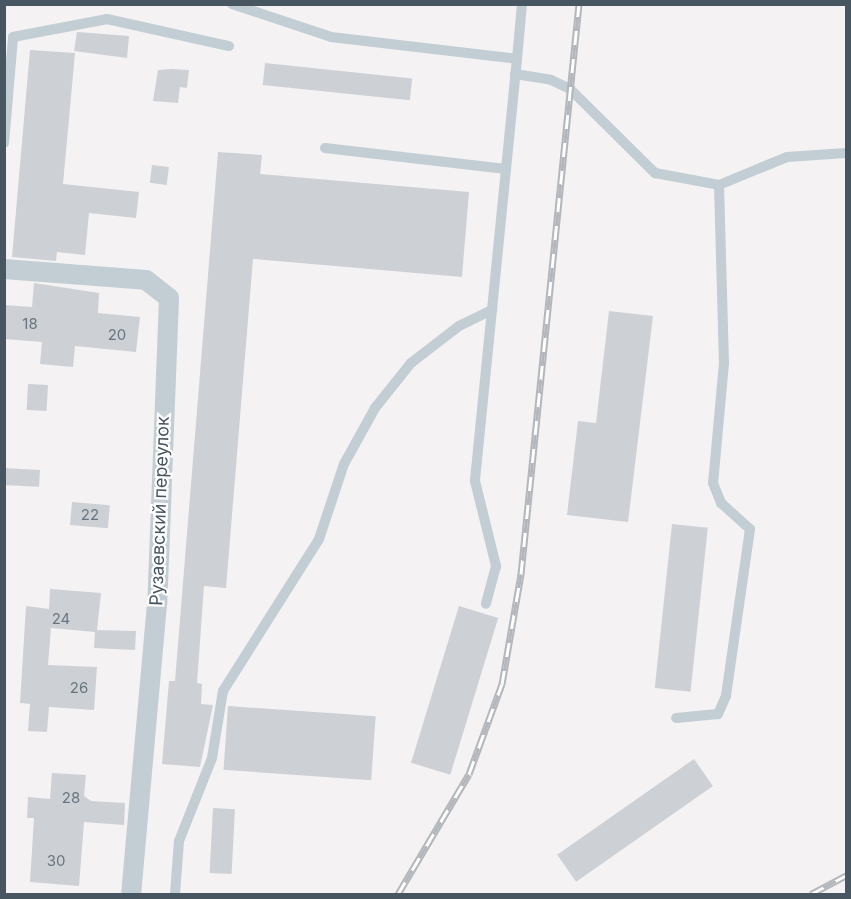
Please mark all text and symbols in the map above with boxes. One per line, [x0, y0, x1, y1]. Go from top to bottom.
house number: 18 [22, 315, 38, 333]
house number: 20 [108, 326, 126, 344]
street label: Рузаевский переулок [146, 416, 174, 606]
house number: 22 [81, 506, 99, 524]
house number: 24 [52, 610, 70, 628]
house number: 26 [70, 679, 88, 697]
house number: 28 [62, 789, 80, 807]
house number: 30 [47, 852, 65, 870]

